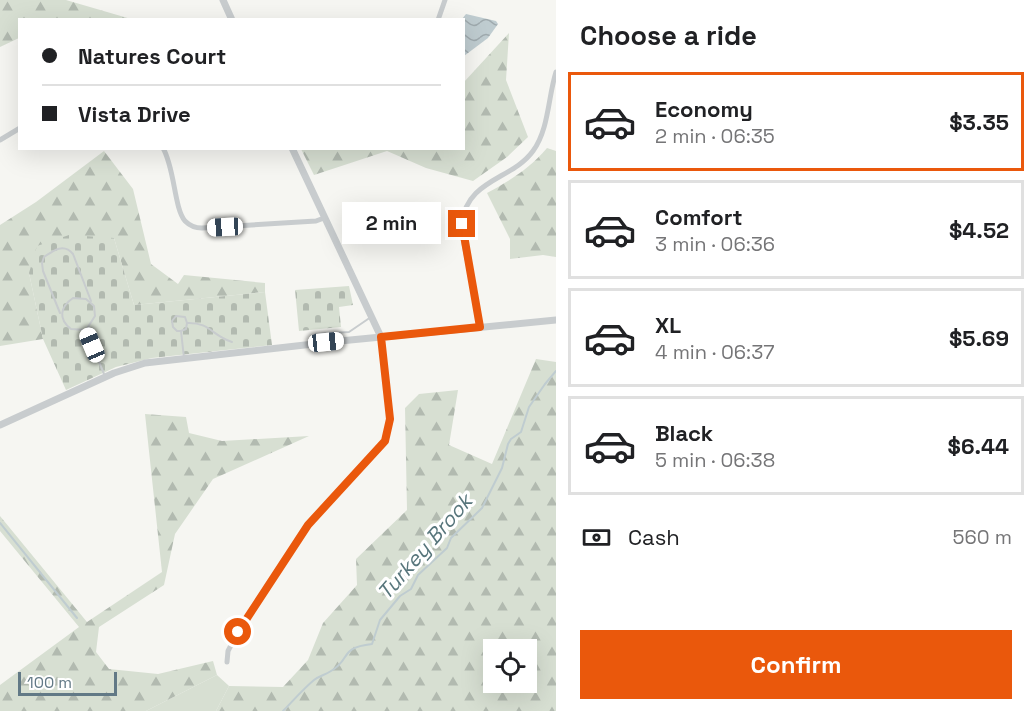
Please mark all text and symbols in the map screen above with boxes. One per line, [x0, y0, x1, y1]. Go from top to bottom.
text: Choose a ride [580, 18, 757, 53]
text: Natures Court [78, 42, 226, 70]
icon: car [583, 95, 637, 149]
text: Economy [655, 95, 753, 123]
text: Vista Drive [78, 100, 191, 128]
text: $3.35 [949, 108, 1009, 136]
text: 2 min · 06:35 [655, 123, 775, 149]
callout: 2 min [342, 203, 441, 245]
icon: car [583, 203, 637, 257]
text: Comfort [655, 203, 743, 231]
text: 2 min [366, 210, 417, 236]
route end [448, 210, 475, 237]
text: $4.52 [949, 216, 1009, 244]
car [207, 217, 243, 237]
text: 3 min · 06:36 [655, 231, 775, 257]
icon: car [583, 311, 637, 365]
text: XL [655, 311, 681, 339]
text: $5.69 [949, 324, 1009, 352]
car [77, 325, 107, 365]
car [307, 331, 345, 353]
text: 4 min · 06:37 [655, 339, 775, 365]
icon: car [583, 419, 637, 473]
text: Black [655, 419, 713, 447]
text: $6.44 [948, 432, 1009, 460]
text: 5 min · 06:38 [655, 447, 775, 473]
water label: Turkey Brook [371, 486, 480, 605]
icon: cash [580, 521, 613, 554]
text: Cash [628, 523, 680, 551]
text: 560 m [953, 524, 1012, 550]
route start [224, 618, 251, 645]
button: Confirm [580, 630, 1012, 699]
map controls [483, 639, 537, 693]
button: locate [483, 639, 537, 693]
scale bar [18, 669, 117, 696]
text: 100 m [27, 672, 72, 693]

